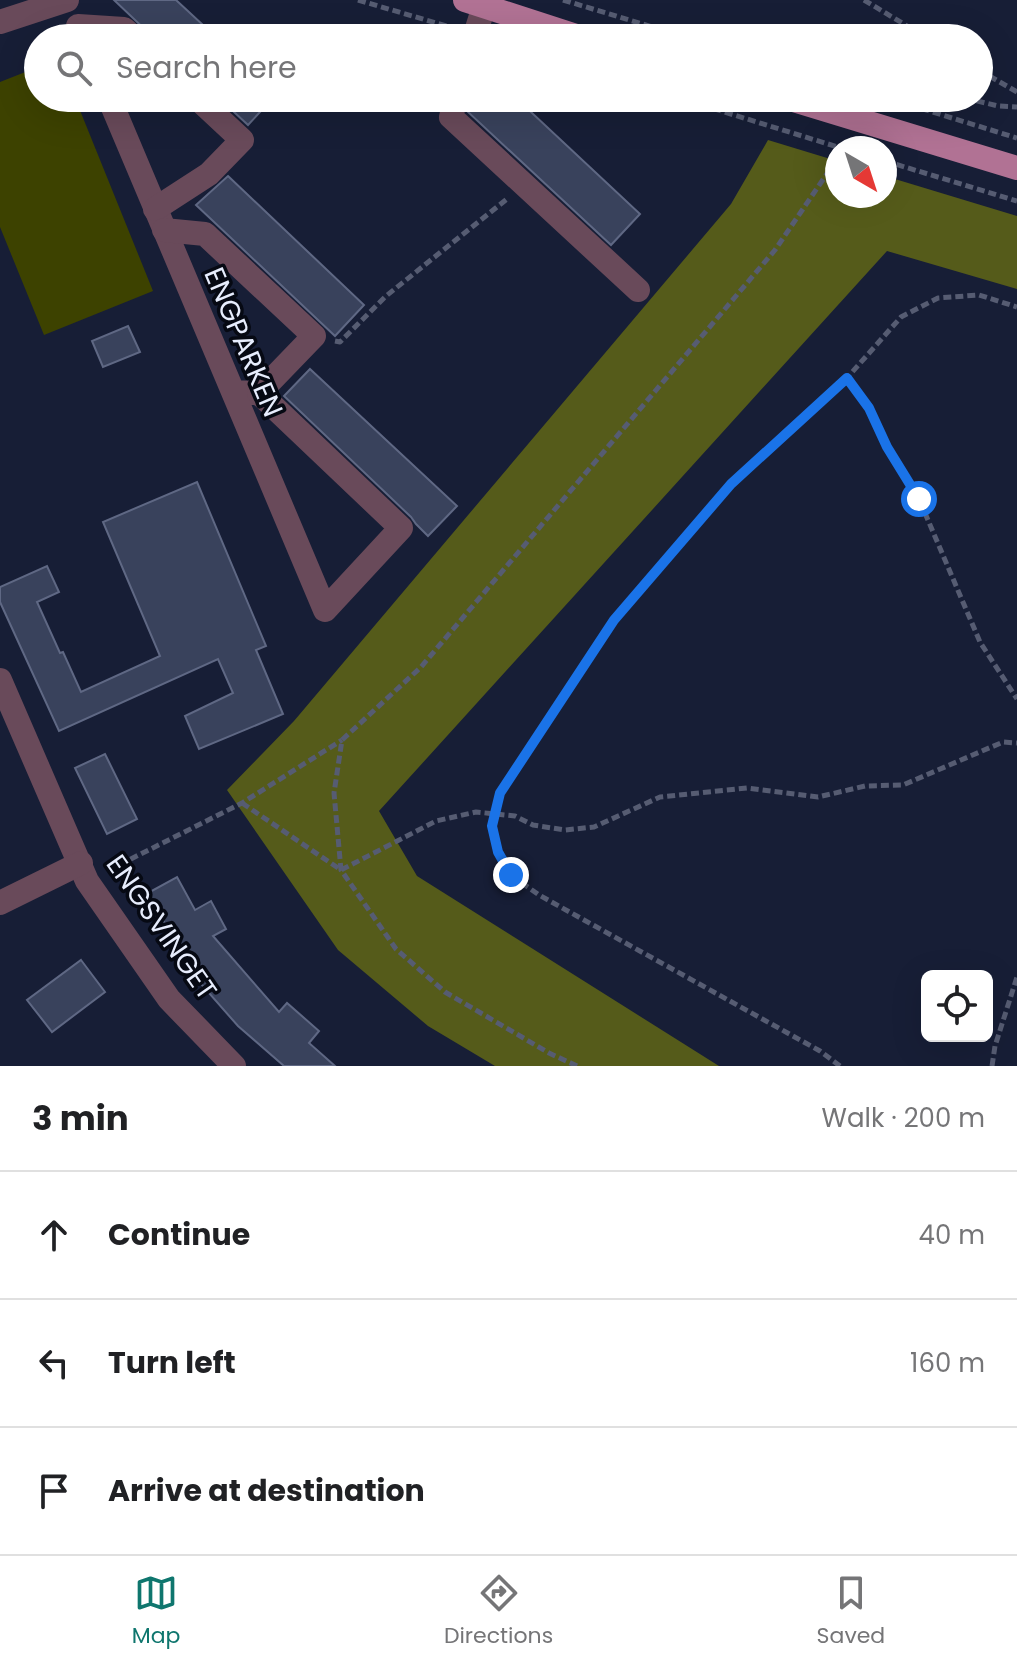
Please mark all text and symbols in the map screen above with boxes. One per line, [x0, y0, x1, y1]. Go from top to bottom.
search box [24, 24, 993, 112]
icon: search [52, 46, 96, 90]
text: Search here [116, 46, 297, 89]
north arrow [825, 136, 897, 208]
street label: ENGPARKEN [195, 262, 293, 423]
route start [901, 481, 937, 517]
street label: ENGSVINGET [97, 847, 226, 1008]
route end [493, 857, 529, 893]
map controls [921, 970, 993, 1042]
button: locate [921, 970, 993, 1042]
text: 3 min [32, 1094, 129, 1142]
text: Walk · 200 m [822, 1100, 985, 1136]
icon: ahead [32, 1213, 76, 1257]
text: Continue [108, 1213, 250, 1256]
text: 40 m [919, 1217, 985, 1253]
icon: left [32, 1341, 76, 1385]
text: Turn left [108, 1341, 236, 1384]
text: 160 m [910, 1345, 985, 1381]
icon: arrive [32, 1469, 76, 1513]
text: Arrive at destination [108, 1469, 425, 1512]
tab: Map [132, 1571, 180, 1652]
tab: Directions [444, 1571, 553, 1652]
tab: Saved [817, 1571, 885, 1652]

